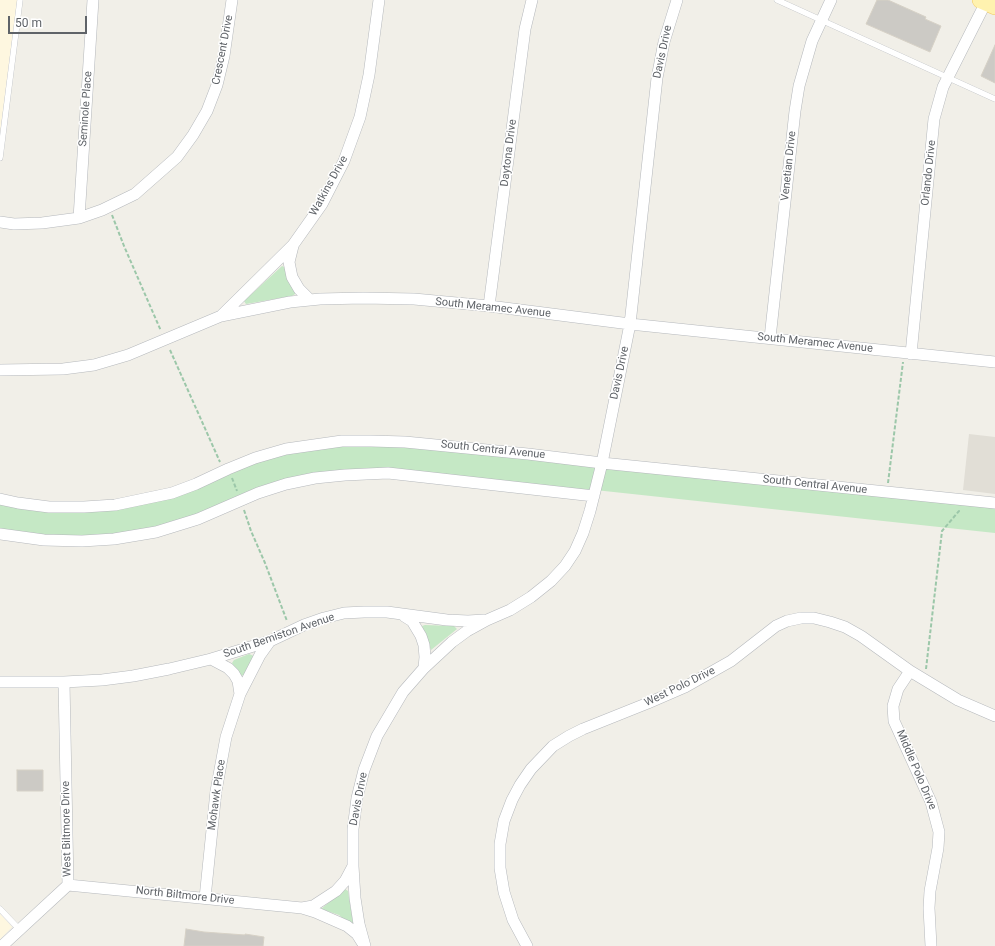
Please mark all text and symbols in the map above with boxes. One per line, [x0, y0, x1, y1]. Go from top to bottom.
scale bar [10, 8, 89, 34]
street label: Crescent Drive [210, 14, 236, 86]
text: 50 m [15, 16, 42, 30]
street label: Davis Drive [651, 24, 675, 80]
street label: Seminole Place [77, 71, 95, 147]
street label: Daytona Drive [498, 119, 520, 187]
street label: Venetian Drive [779, 130, 799, 202]
street label: Orlando Drive [919, 140, 939, 206]
street label: Watkins Drive [307, 154, 351, 218]
street label: South Meramec Avenue [435, 295, 551, 321]
street label: South Meramec Avenue [757, 330, 873, 356]
street label: Davis Drive [608, 345, 632, 401]
street label: South Central Avenue [440, 438, 546, 462]
street label: South Central Avenue [762, 473, 868, 497]
street label: South Bemiston Avenue [222, 611, 336, 661]
street label: West Polo Drive [643, 664, 717, 710]
street label: Middle Polo Drive [893, 728, 939, 812]
street label: Mohawk Place [205, 759, 229, 831]
street label: Davis Drive [347, 771, 371, 827]
street label: West Biltmore Drive [60, 781, 74, 877]
street label: North Biltmore Drive [135, 884, 235, 908]

